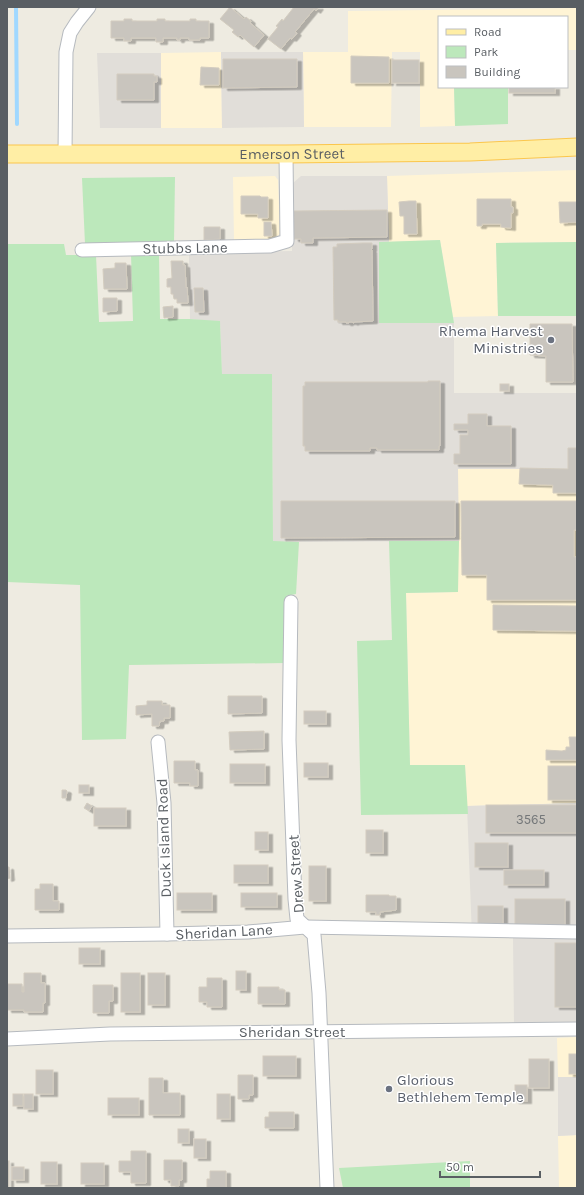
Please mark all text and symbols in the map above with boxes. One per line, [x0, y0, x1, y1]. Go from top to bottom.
legend [438, 16, 568, 88]
text: Road [474, 25, 502, 39]
text: Park [474, 45, 499, 59]
text: Building [474, 65, 521, 79]
street label: Emerson Street [239, 144, 345, 163]
street label: Stubbs Lane [142, 238, 228, 258]
place label: Rhema Harvest Ministries [439, 322, 543, 357]
marker: Rhema Harvest Ministries [546, 335, 556, 345]
street label: Duck Island Road [153, 778, 175, 898]
house number: 3565 [516, 812, 546, 827]
street label: Drew Street [284, 834, 308, 914]
street label: Sheridan Lane [175, 920, 273, 944]
street label: Sheridan Street [239, 1023, 346, 1041]
place label: Glorious Bethlehem Temple [397, 1071, 524, 1106]
marker: Glorious Bethlehem Temple [384, 1084, 394, 1094]
scale bar [440, 1153, 540, 1179]
text: 50 m [446, 1160, 474, 1174]

